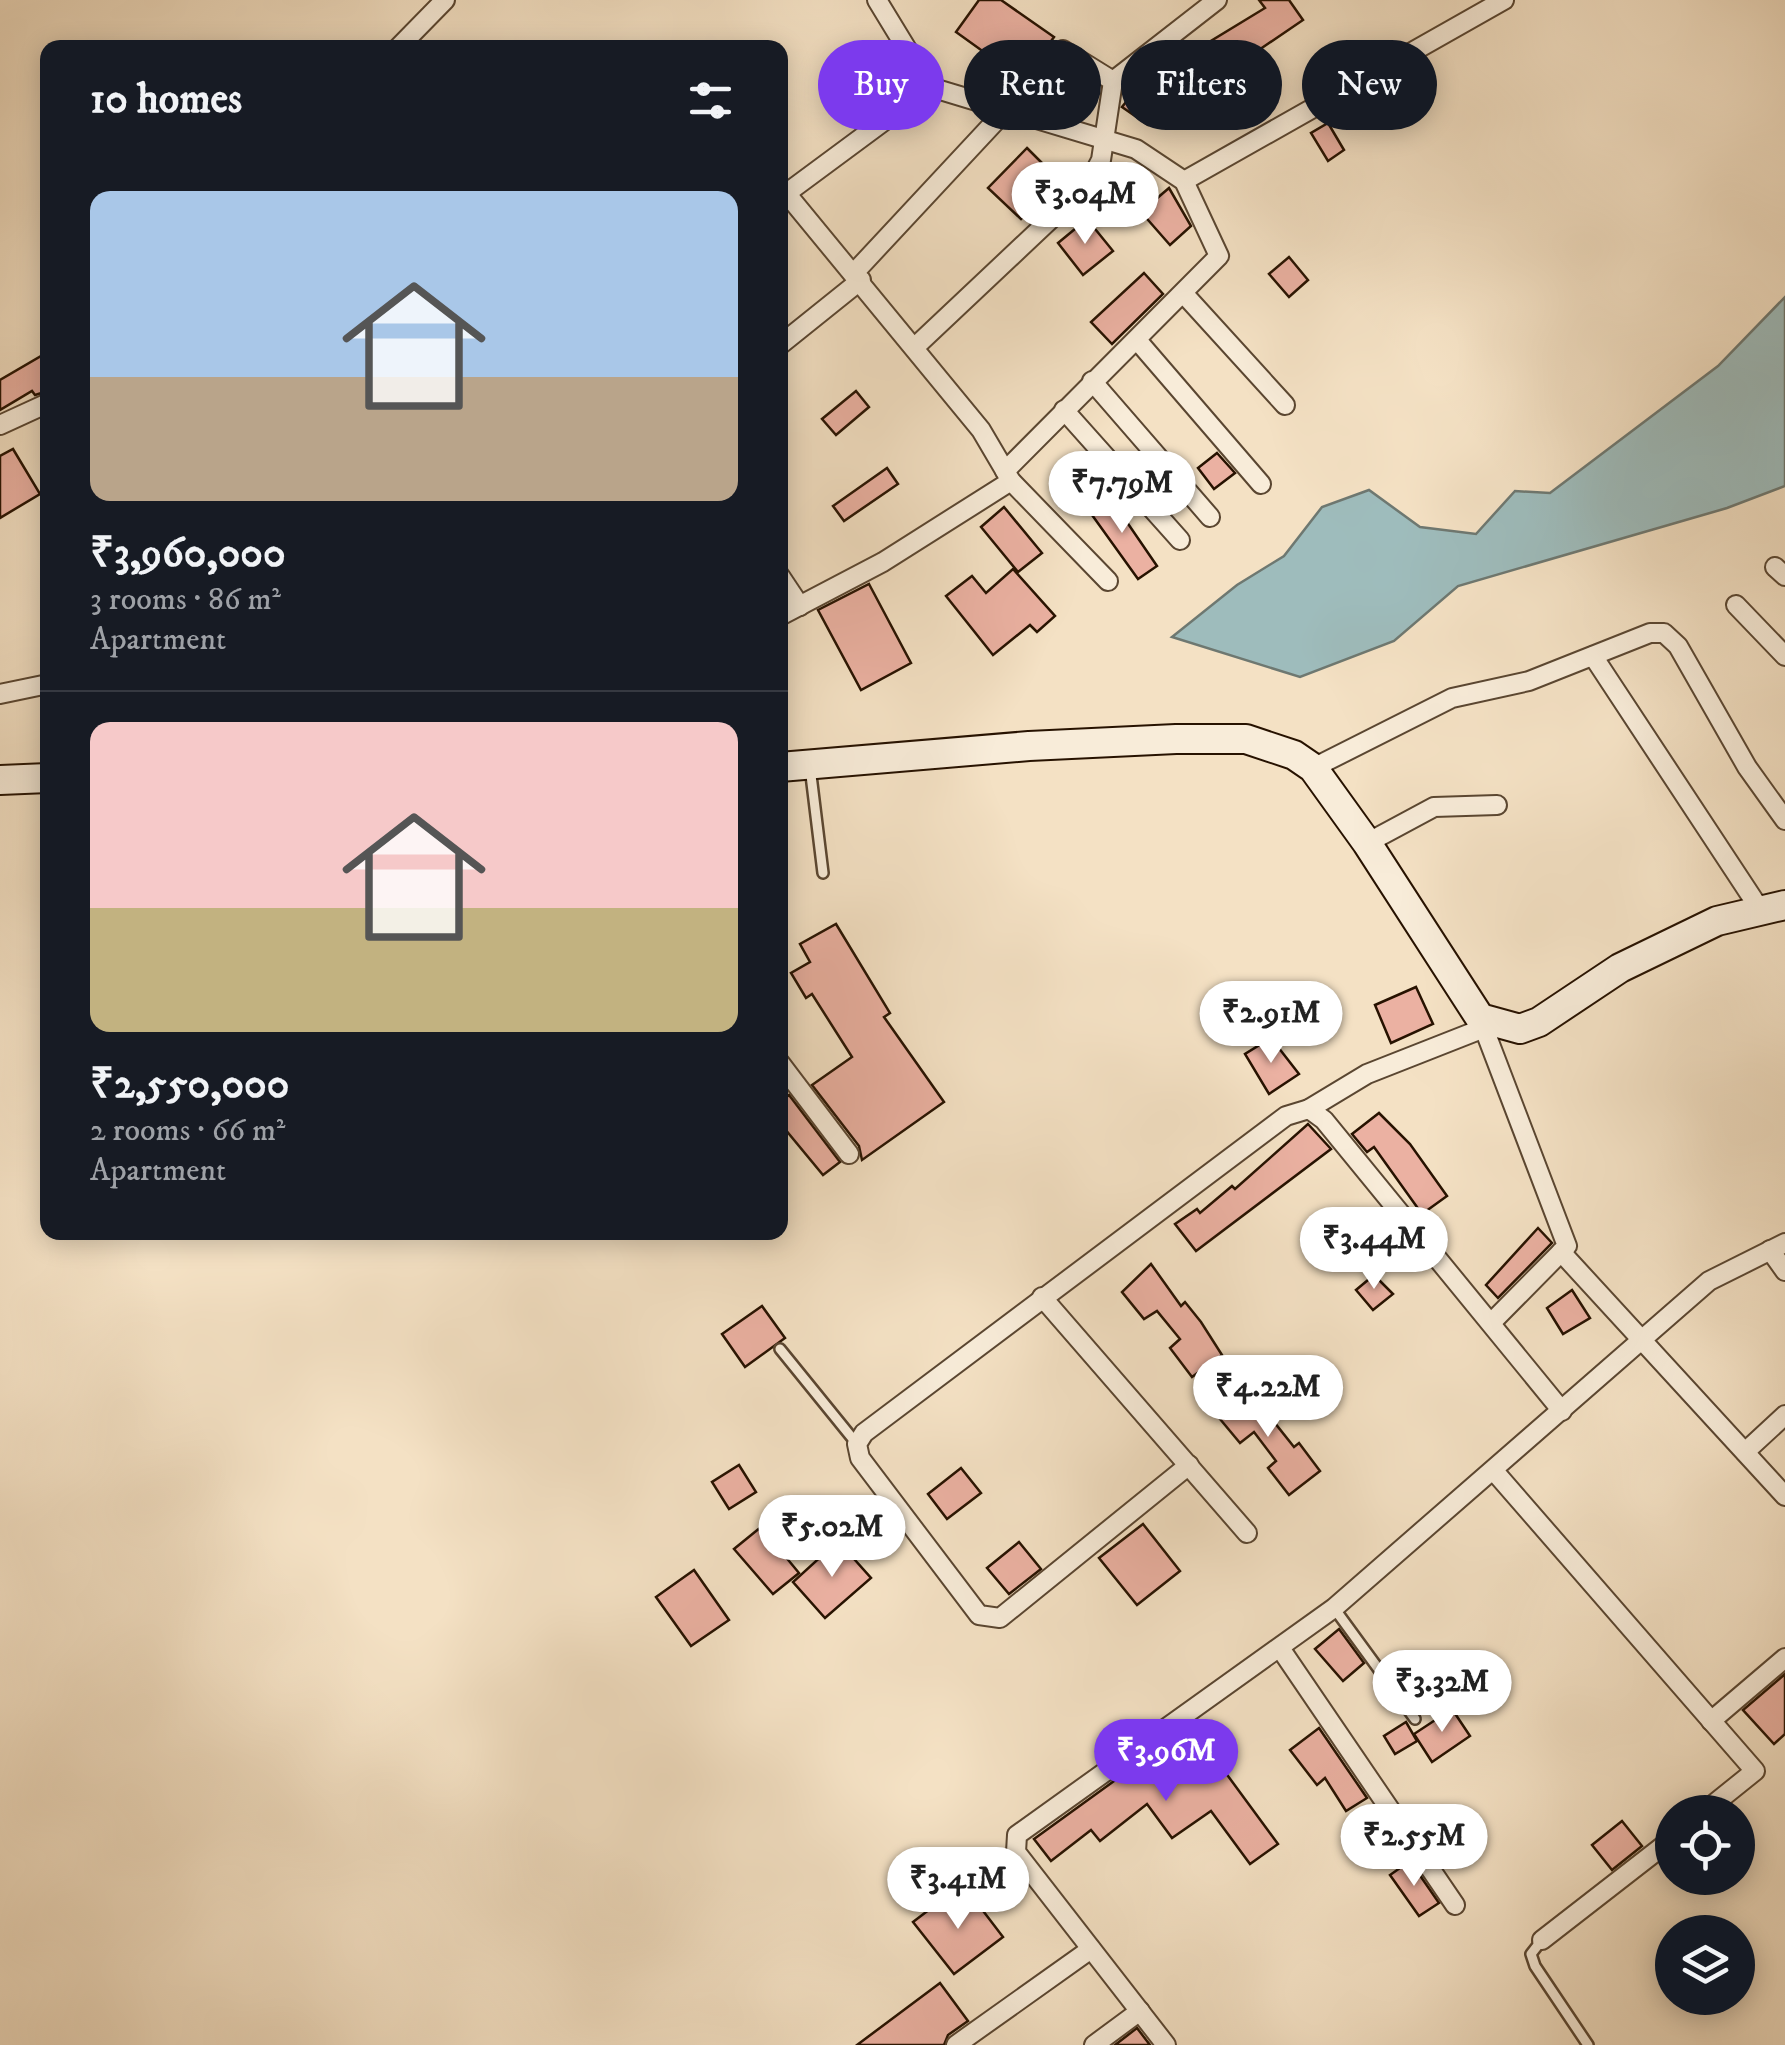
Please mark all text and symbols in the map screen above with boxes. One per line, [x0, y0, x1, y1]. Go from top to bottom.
chip: Buy [818, 40, 944, 130]
chip: Rent [964, 40, 1101, 130]
chip: Filters [1121, 40, 1282, 130]
chip: New [1302, 40, 1437, 130]
icon: filters [683, 73, 738, 128]
text: 10 homes [90, 74, 242, 126]
pin: ₹3.04M [1004, 162, 1166, 247]
text: ₹3.04M [1034, 174, 1136, 214]
icon: home [324, 256, 504, 436]
pin: ₹7.79M [1041, 451, 1203, 536]
text: ₹7.79M [1071, 463, 1173, 503]
text: ₹3,960,000 [90, 528, 286, 580]
text: 3 rooms · 86 m² [90, 580, 281, 620]
text: Apartment [90, 620, 226, 660]
icon: home [324, 787, 504, 967]
pin: ₹2.91M [1190, 981, 1352, 1066]
text: ₹2.91M [1222, 993, 1320, 1033]
text: ₹2,550,000 [90, 1059, 289, 1111]
text: 2 rooms · 66 m² [90, 1111, 285, 1151]
text: Apartment [90, 1151, 226, 1191]
pin: ₹3.44M [1293, 1207, 1455, 1292]
text: ₹3.44M [1322, 1219, 1426, 1259]
pin: ₹4.22M [1187, 1355, 1349, 1440]
text: ₹4.22M [1215, 1367, 1321, 1407]
pin: ₹5.02M [751, 1495, 913, 1580]
text: ₹5.02M [780, 1507, 884, 1547]
pin: ₹3.32M [1361, 1650, 1523, 1735]
text: ₹3.32M [1395, 1662, 1489, 1702]
pin: ₹3.96M [1085, 1719, 1247, 1804]
text: ₹3.96M [1116, 1731, 1216, 1771]
map controls [1655, 1795, 1755, 2015]
button: locate [1655, 1795, 1755, 1895]
pin: ₹2.55M [1333, 1804, 1495, 1889]
text: ₹2.55M [1363, 1816, 1465, 1856]
pin: ₹3.41M [877, 1847, 1039, 1932]
text: ₹3.41M [909, 1859, 1007, 1899]
button: layers [1655, 1915, 1755, 2015]

